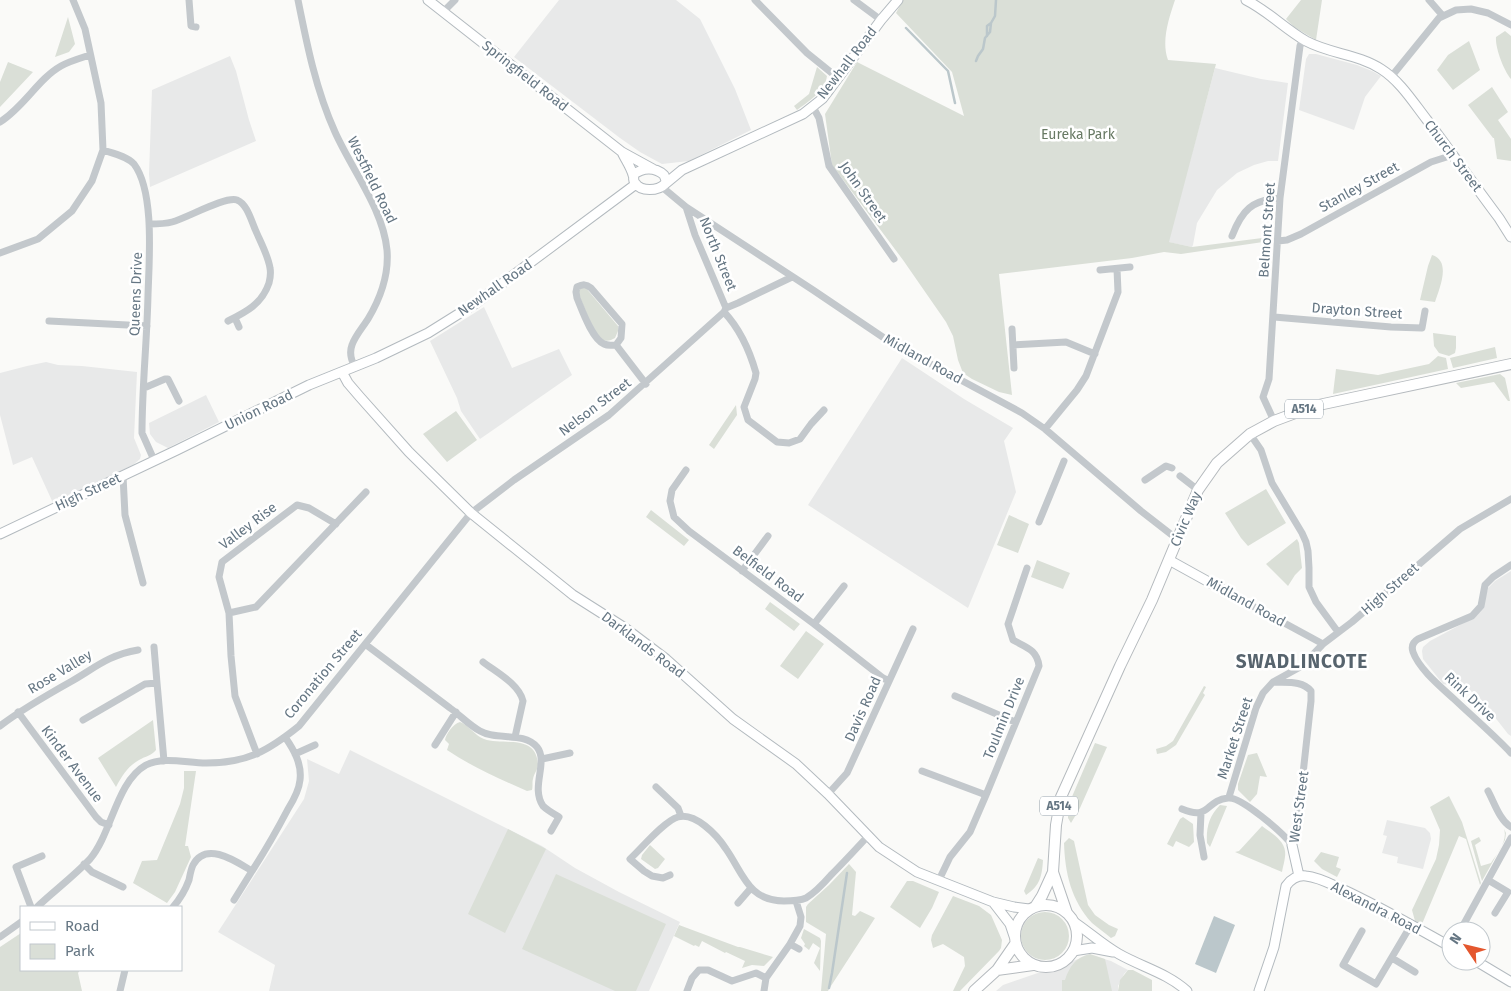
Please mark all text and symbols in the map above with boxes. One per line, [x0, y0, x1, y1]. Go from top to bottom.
street label: Newhall Road [813, 23, 881, 103]
street label: Springfield Road [478, 37, 572, 115]
street label: Church Street [1420, 117, 1486, 196]
park label: Eureka Park [1041, 126, 1116, 143]
street label: Westfield Road [344, 134, 400, 226]
street label: John Street [836, 158, 891, 227]
street label: Stanley Street [1316, 158, 1403, 216]
street label: Belmont Street [1255, 181, 1279, 278]
street label: North Street [695, 215, 741, 294]
street label: Queens Drive [126, 252, 146, 336]
street label: Newhall Road [454, 256, 536, 320]
street label: Drayton Street [1311, 299, 1404, 323]
street label: Midland Road [881, 330, 965, 388]
street label: Nelson Street [556, 374, 635, 440]
street label: Union Road [222, 386, 296, 434]
road number: A514 [1285, 399, 1323, 418]
street label: High Street [52, 469, 124, 515]
street label: Civic Way [1167, 489, 1205, 549]
street label: Valley Rise [216, 499, 280, 553]
street label: Belfield Road [729, 542, 807, 606]
street label: High Street [1358, 559, 1423, 619]
street label: Midland Road [1204, 573, 1288, 631]
street label: Darklands Road [598, 608, 688, 682]
street label: Coronation Street [281, 625, 366, 722]
street label: Rose Valley [25, 646, 95, 698]
district label: SWADLINCOTE [1236, 650, 1368, 673]
street label: Rink Drive [1441, 669, 1499, 725]
street label: Davis Road [841, 674, 885, 744]
street label: Toulmin Drive [980, 674, 1028, 762]
street label: Market Street [1214, 694, 1257, 781]
street label: Kinder Avenue [38, 722, 106, 806]
street label: West Street [1286, 769, 1313, 844]
road number: A514 [1040, 796, 1078, 816]
street label: Alexandra Road [1328, 878, 1424, 938]
legend [20, 906, 182, 971]
text: Road [65, 917, 100, 935]
north arrow [1441, 921, 1491, 971]
text: N [1446, 930, 1465, 948]
text: Park [65, 942, 95, 960]

